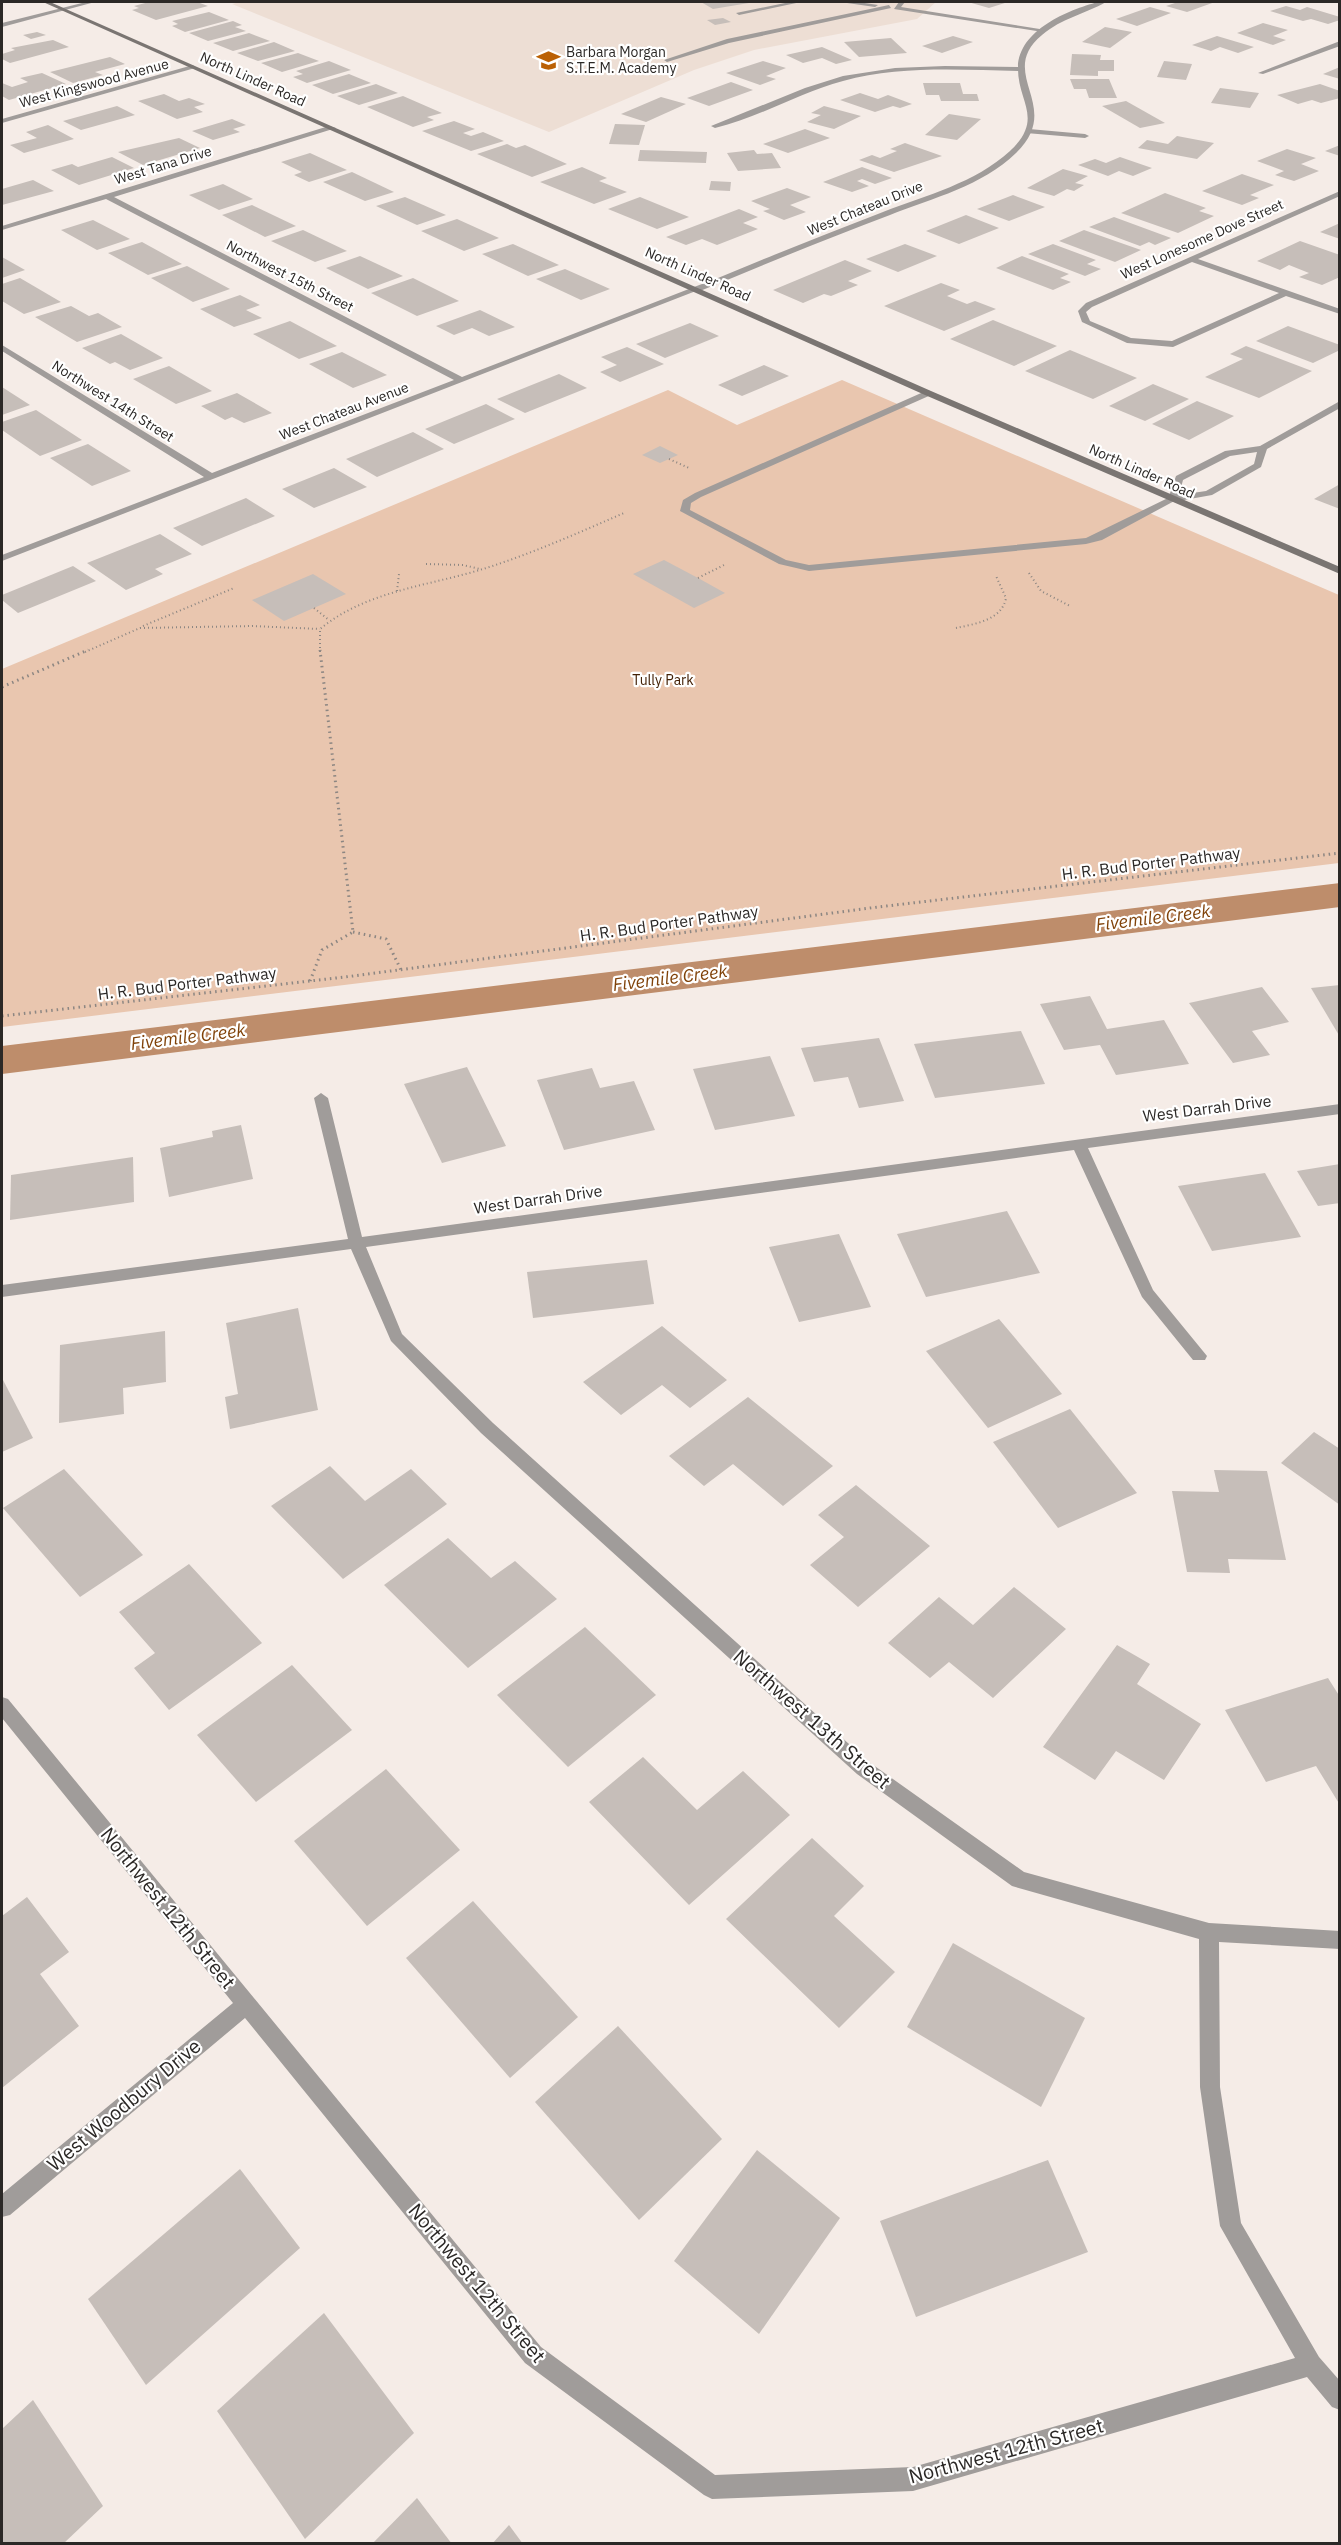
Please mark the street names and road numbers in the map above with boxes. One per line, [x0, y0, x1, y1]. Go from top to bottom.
street label: North Linder Road [197, 48, 309, 110]
street label: West Kingswood Avenue [17, 54, 171, 112]
street label: West Tana Drive [112, 142, 214, 188]
street label: West Chateau Drive [805, 177, 926, 239]
street label: West Lonesome Dove Street [1118, 195, 1286, 283]
street label: Northwest 15th Street [223, 236, 357, 316]
street label: North Linder Road [642, 243, 754, 305]
street label: Northwest 14th Street [49, 356, 177, 446]
street label: West Chateau Avenue [277, 378, 411, 444]
street label: North Linder Road [1086, 440, 1198, 502]
street label: H. R. Bud Porter Pathway [1060, 842, 1242, 884]
street label: H. R. Bud Porter Pathway [579, 901, 760, 945]
street label: H. R. Bud Porter Pathway [96, 962, 278, 1004]
street label: West Darrah Drive [1142, 1090, 1273, 1126]
street label: West Darrah Drive [473, 1180, 604, 1218]
street label: Northwest 13th Street [728, 1643, 897, 1795]
street label: Northwest 12th Street [95, 1821, 242, 1994]
street label: West Woodbury Drive [41, 2032, 206, 2177]
street label: Northwest 12th Street [403, 2197, 552, 2368]
street label: Northwest 12th Street [905, 2412, 1106, 2490]

